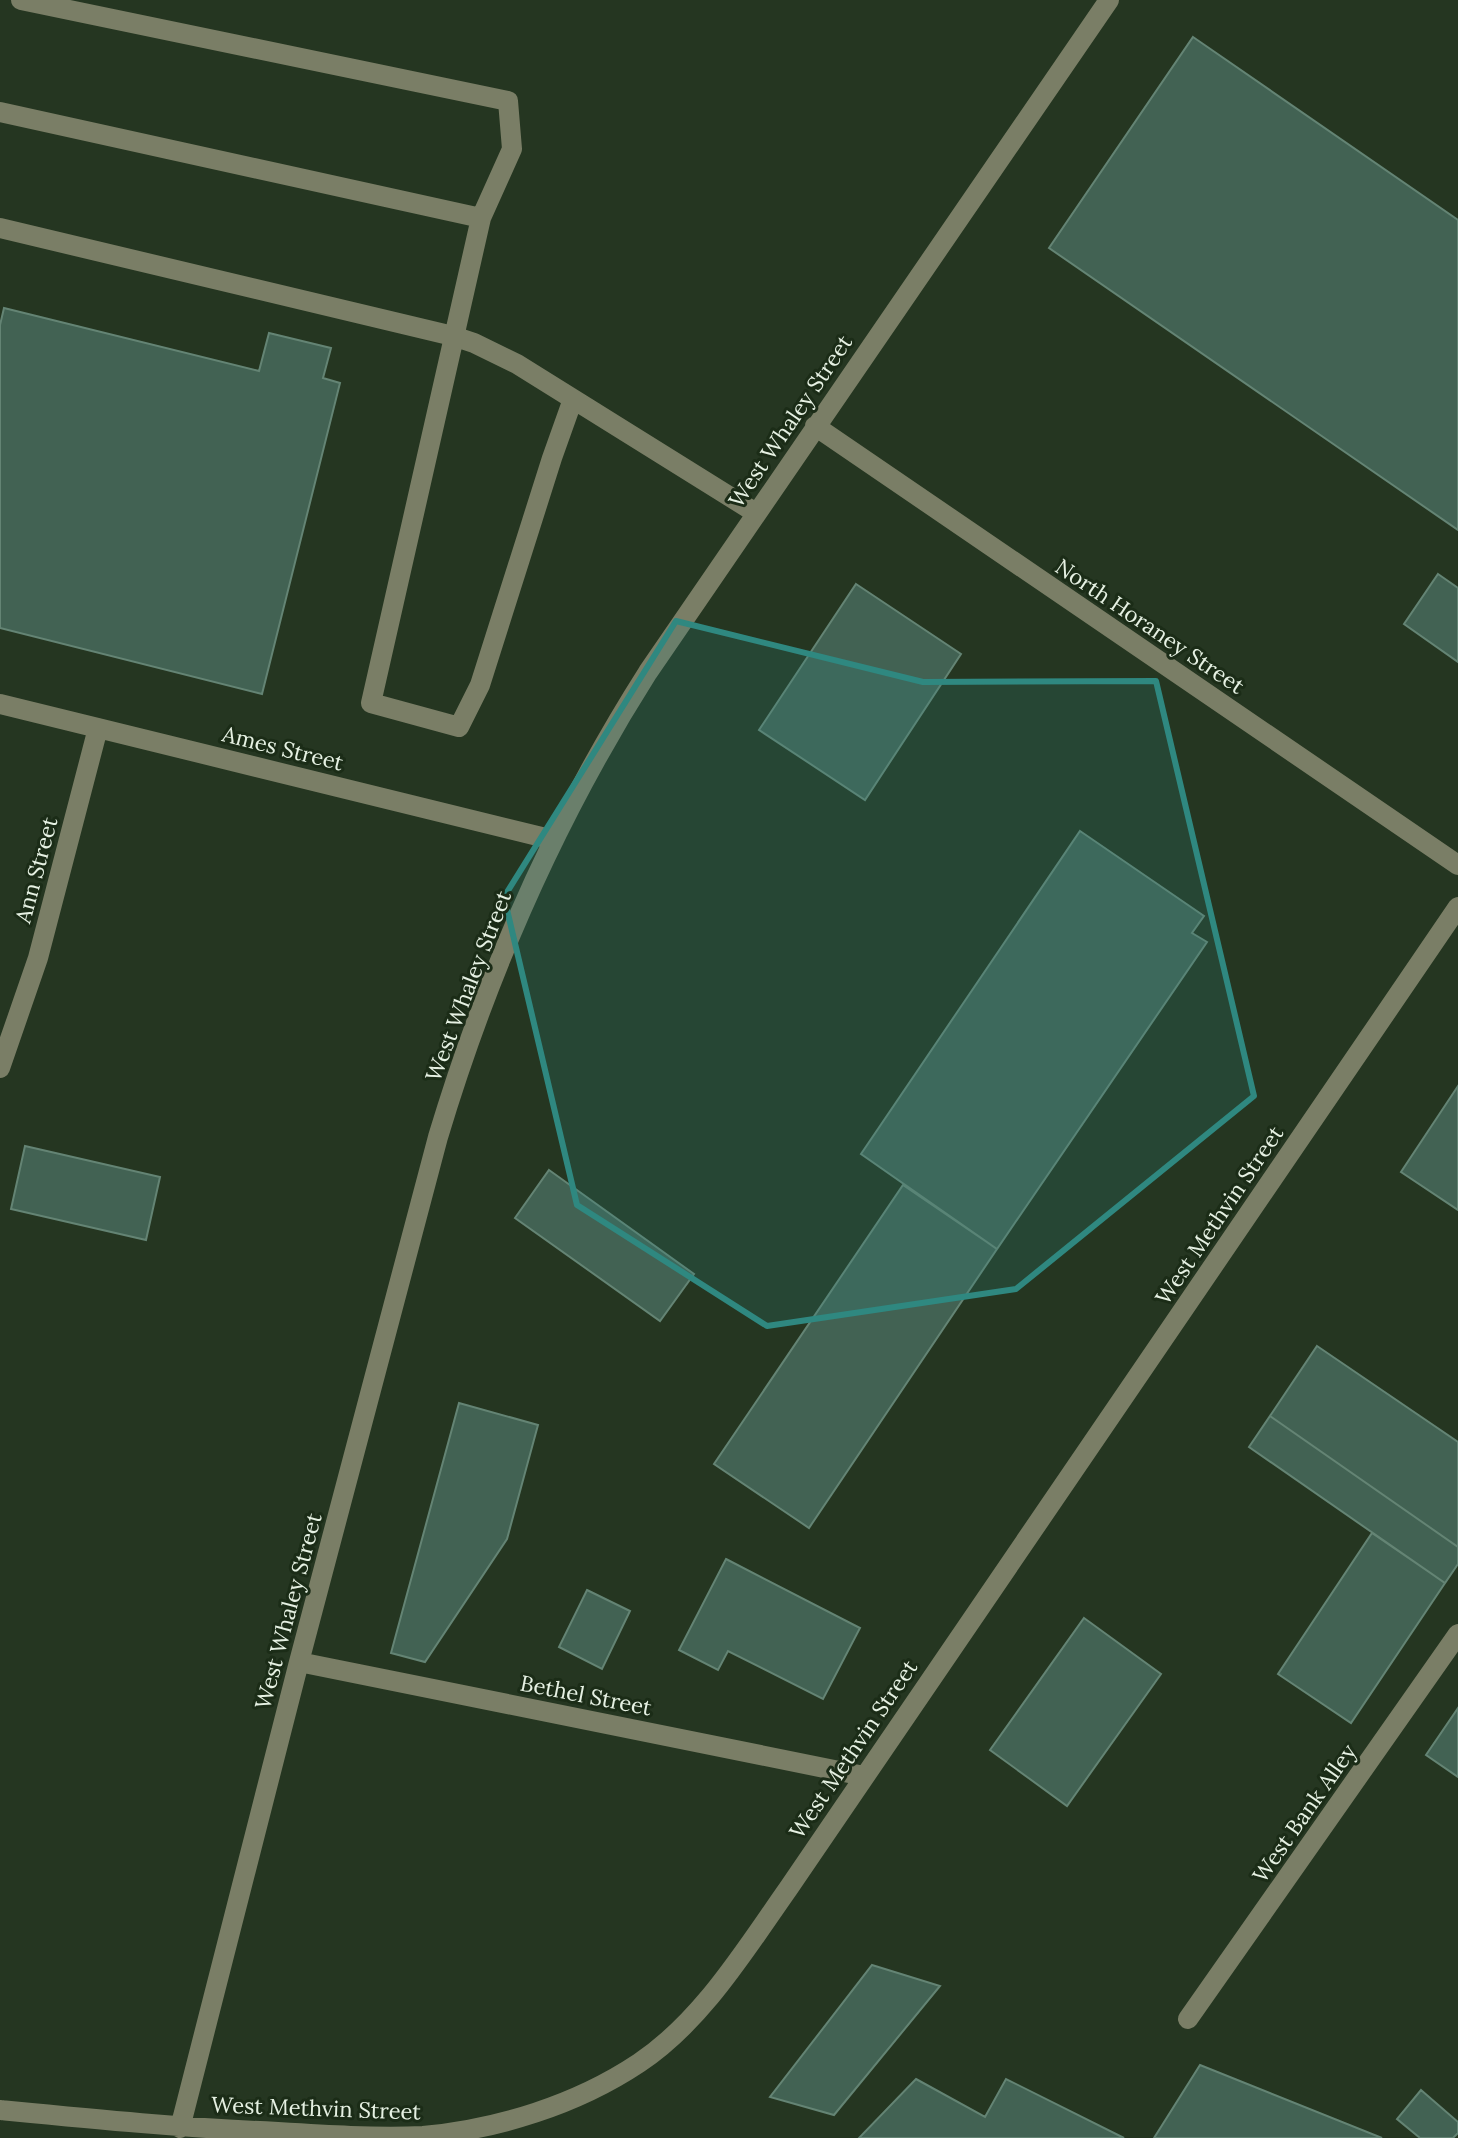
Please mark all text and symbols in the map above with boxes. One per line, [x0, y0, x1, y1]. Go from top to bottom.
street label: West Whaley Street [722, 329, 858, 513]
street label: North Horaney Street [1050, 552, 1250, 700]
street label: Ames Street [219, 719, 347, 777]
street label: Ann Street [8, 813, 64, 927]
street label: West Whaley Street [419, 886, 517, 1085]
street label: West Methvin Street [1149, 1120, 1289, 1310]
street label: West Whaley Street [248, 1509, 328, 1712]
street label: West Methvin Street [783, 1654, 923, 1844]
street label: Bethel Street [518, 1669, 655, 1722]
street label: West Bank Alley [1246, 1738, 1362, 1888]
street label: West Methvin Street [211, 2090, 422, 2126]

